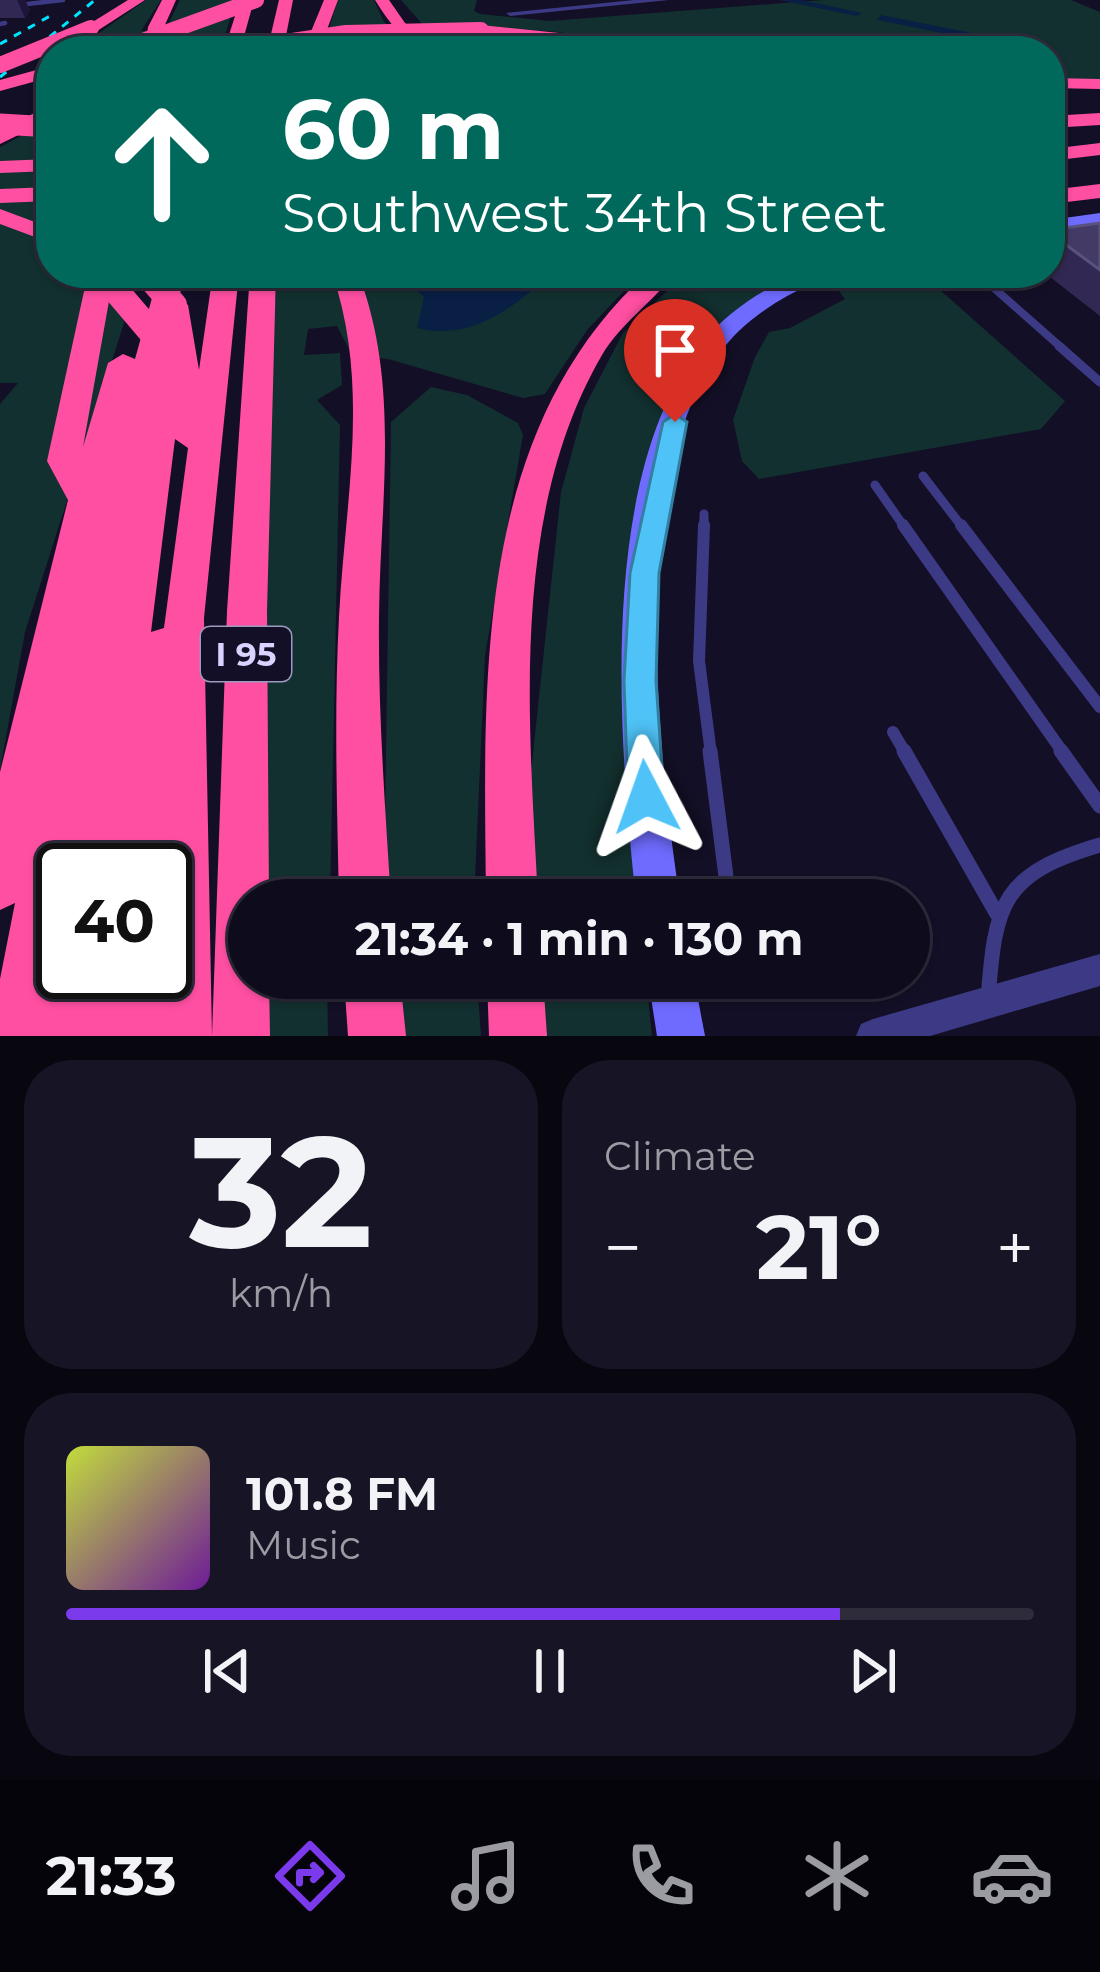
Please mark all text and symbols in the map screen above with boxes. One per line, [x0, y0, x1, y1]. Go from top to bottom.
text: 60 m [282, 78, 504, 180]
icon: ahead [84, 84, 240, 240]
text: Southwest 34th Street [282, 180, 887, 246]
pin [624, 299, 726, 422]
icon: arrive [642, 317, 708, 383]
road number: I 95 [201, 627, 291, 681]
position arrow [583, 734, 709, 860]
speed limit sign: 40 [36, 843, 192, 999]
text: 21:34 · 1 min · 130 m [355, 911, 803, 966]
text: 32 [189, 1096, 373, 1286]
text: Climate [604, 1132, 756, 1180]
text: 21° [756, 1192, 882, 1302]
text: − [604, 1207, 642, 1288]
text: + [996, 1207, 1034, 1288]
text: km/h [229, 1269, 333, 1317]
text: 101.8 FM [246, 1466, 438, 1521]
text: Music [246, 1521, 361, 1569]
icon: previous [194, 1638, 260, 1704]
icon: pause [517, 1638, 583, 1704]
icon: next [840, 1638, 906, 1704]
icon: directions [268, 1834, 352, 1918]
icon: music [444, 1834, 528, 1918]
icon: phone [619, 1834, 703, 1918]
icon: climate [795, 1834, 879, 1918]
icon: car [970, 1834, 1054, 1918]
text: 21:33 [46, 1843, 177, 1909]

